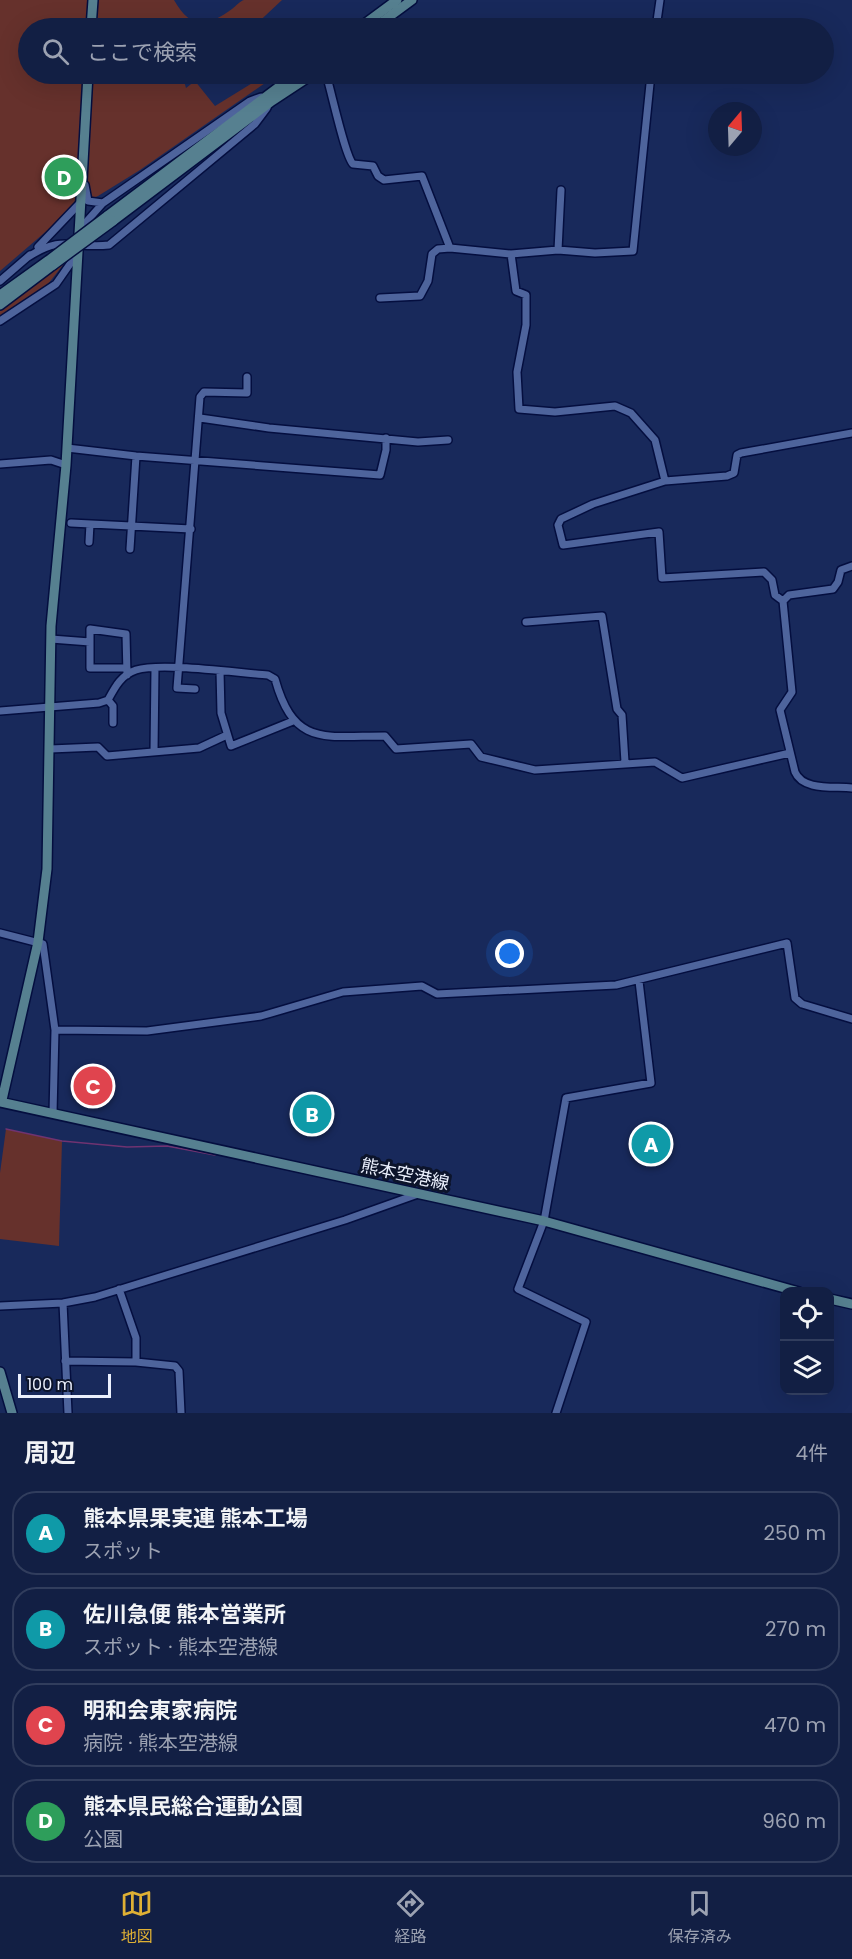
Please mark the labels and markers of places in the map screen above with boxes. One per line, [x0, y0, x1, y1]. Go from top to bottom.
pin: D [44, 154, 84, 200]
pin: C [74, 1064, 112, 1108]
pin: B [292, 1092, 332, 1136]
pin: A [632, 1122, 670, 1166]

